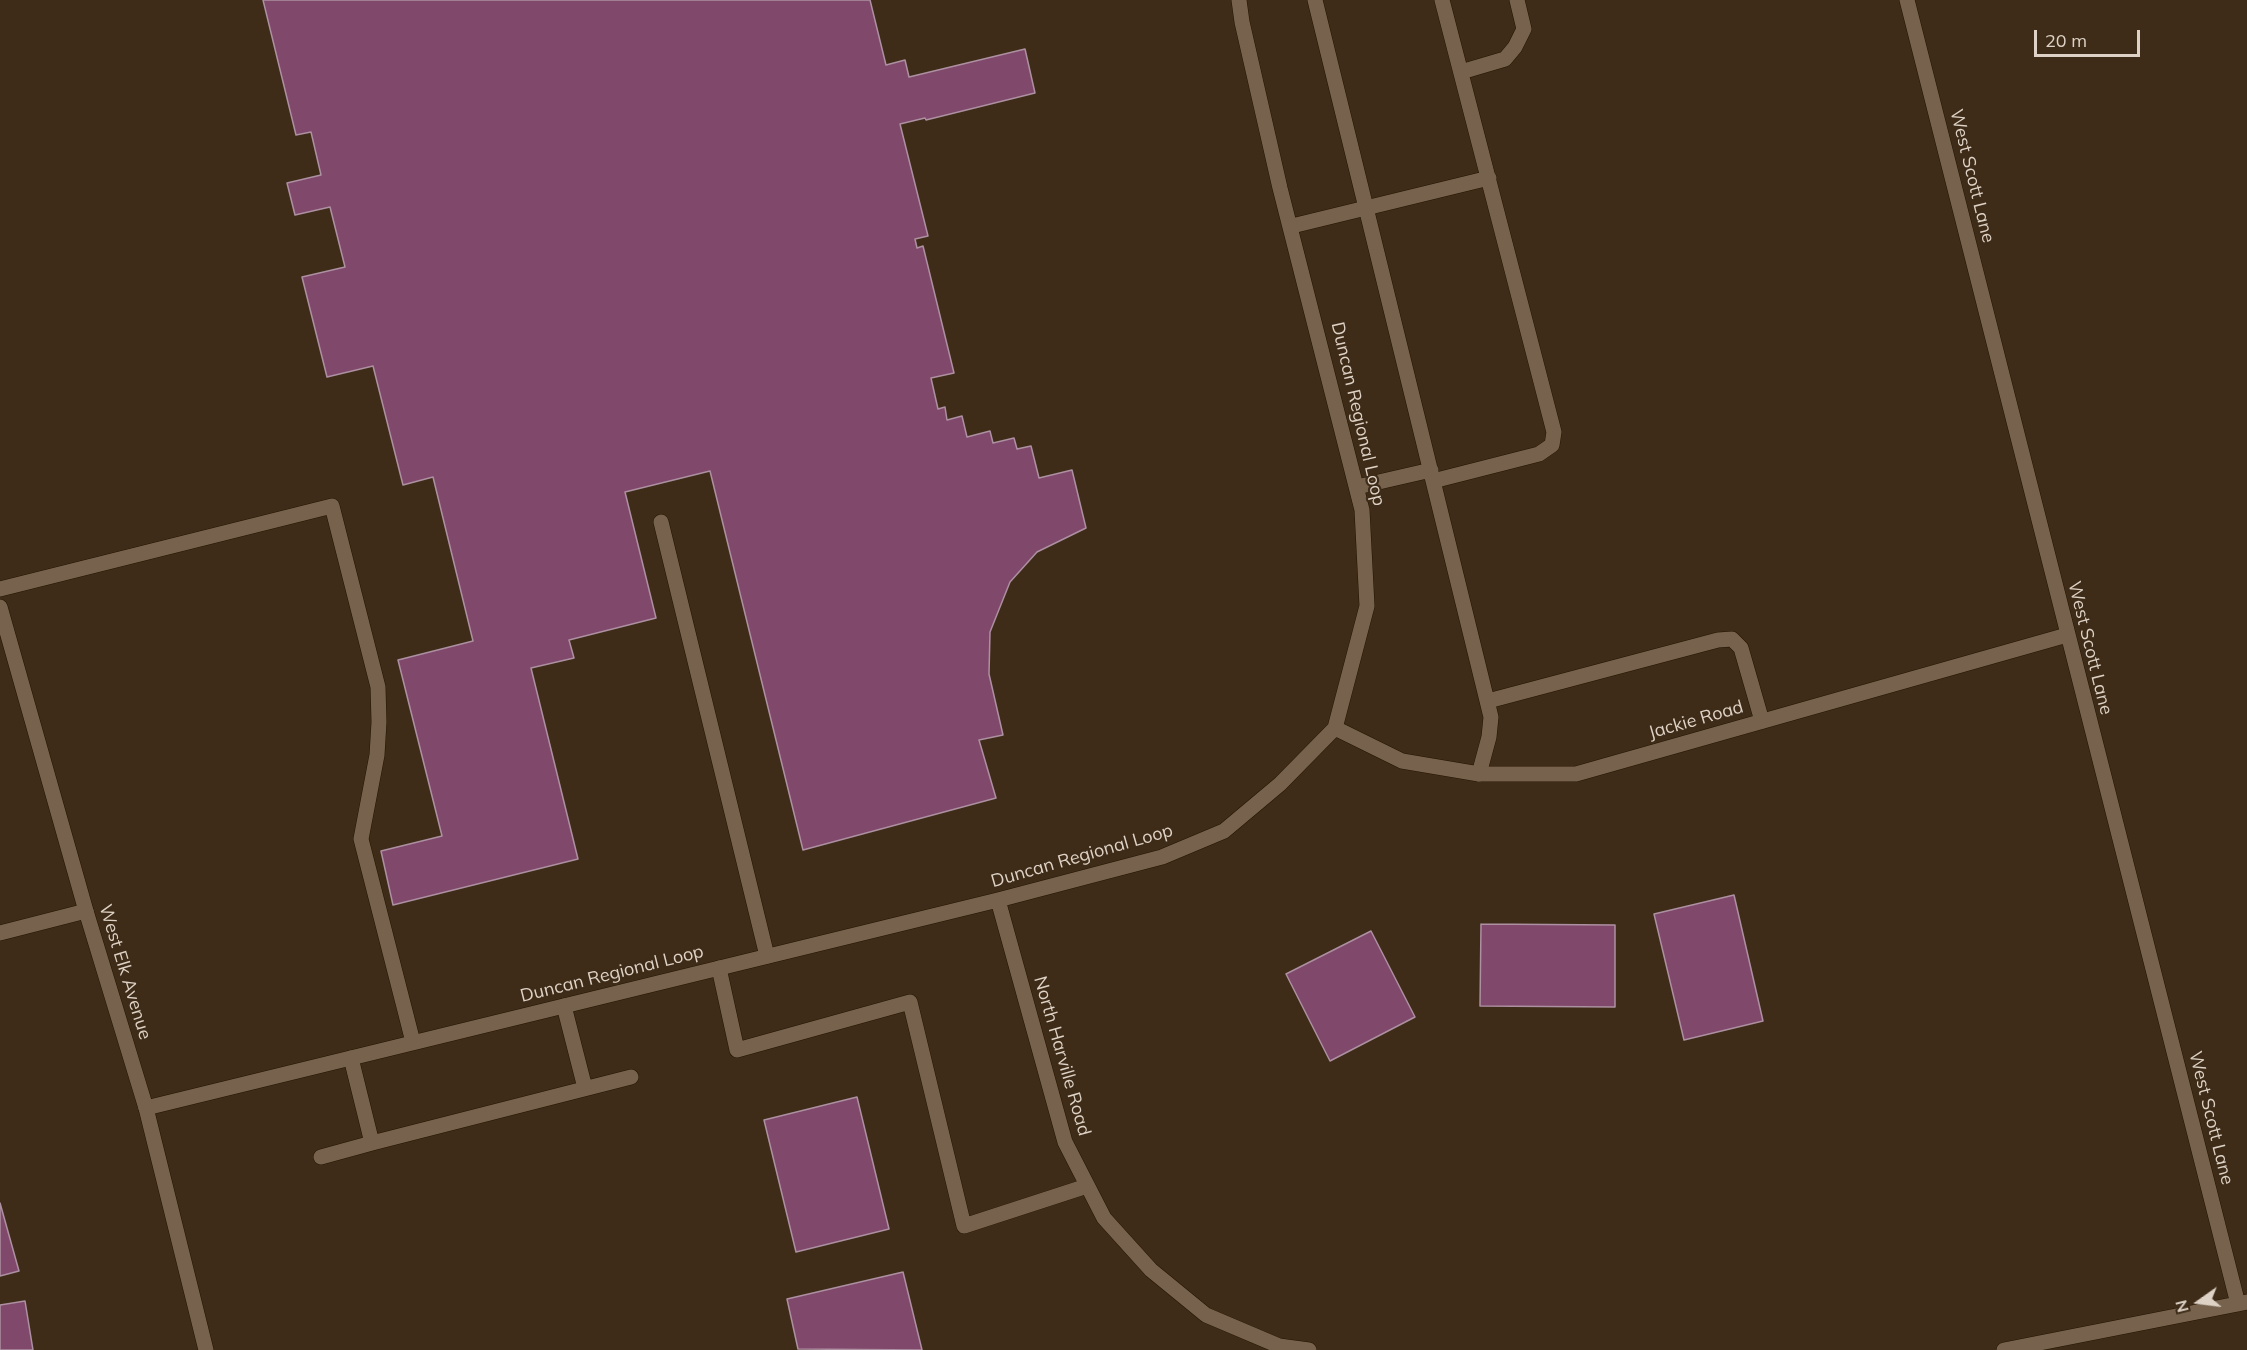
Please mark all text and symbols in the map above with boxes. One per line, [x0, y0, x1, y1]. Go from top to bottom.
scale bar [2037, 18, 2144, 56]
text: 20 m [2045, 29, 2087, 52]
street label: West Scott Lane [1945, 107, 1999, 245]
street label: Duncan Regional Loop [1326, 320, 1390, 508]
street label: West Scott Lane [2063, 579, 2117, 717]
street label: Jackie Road [1646, 696, 1746, 744]
street label: Duncan Regional Loop [989, 820, 1175, 892]
street label: West Elk Avenue [94, 902, 156, 1042]
street label: Duncan Regional Loop [518, 941, 706, 1007]
street label: North Harville Road [1029, 974, 1095, 1138]
street label: West Scott Lane [2184, 1049, 2238, 1187]
north arrow [2169, 1272, 2229, 1332]
text: N [2170, 1298, 2193, 1315]

